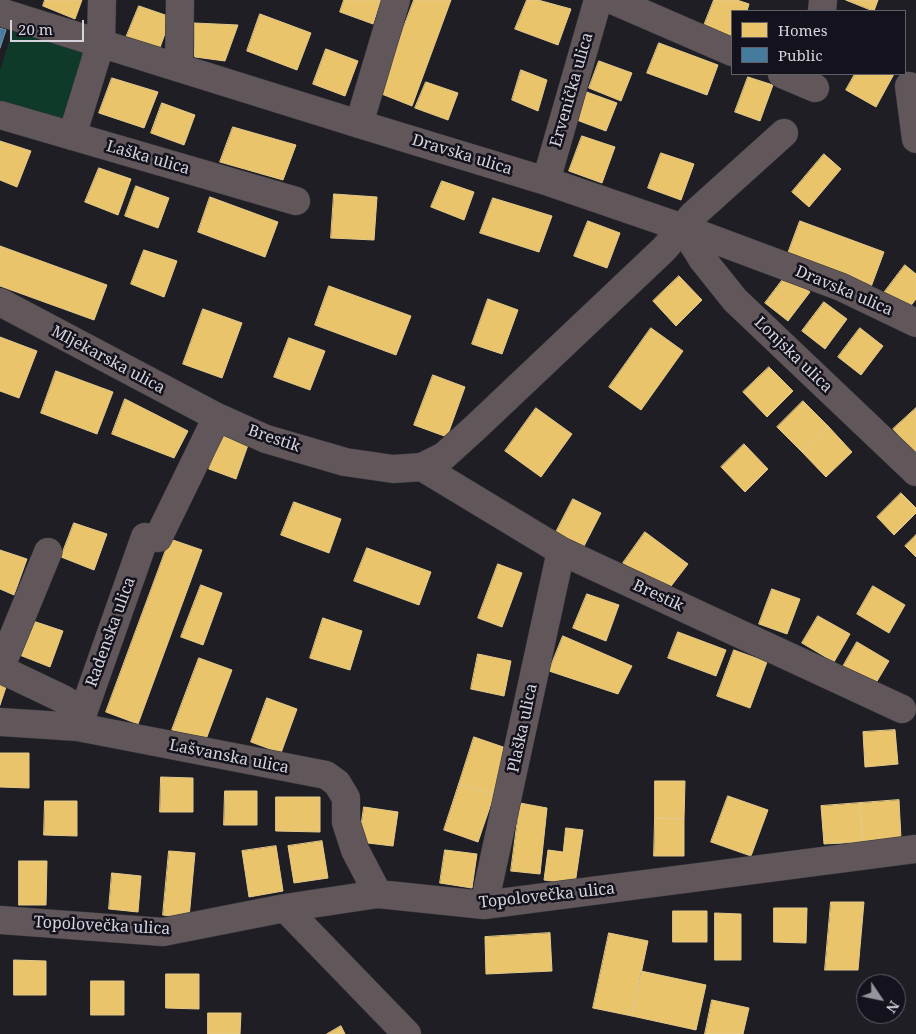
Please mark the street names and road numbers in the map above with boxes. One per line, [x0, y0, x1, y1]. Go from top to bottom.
street label: Ervenička ulica [546, 31, 598, 149]
street label: Dravska ulica [409, 131, 515, 179]
street label: Laška ulica [104, 137, 192, 179]
street label: Dravska ulica [792, 262, 896, 320]
street label: Lonjska ulica [750, 313, 836, 397]
street label: Mljekarska ulica [48, 322, 168, 398]
street label: Brestik [245, 421, 303, 457]
street label: Radenska ulica [82, 575, 140, 689]
street label: Brestik [630, 576, 686, 616]
street label: Plaška ulica [504, 682, 542, 774]
street label: Lašvanska ulica [167, 736, 291, 778]
street label: Topolovečka ulica [478, 879, 616, 913]
street label: Topolovečka ulica [33, 913, 171, 939]

